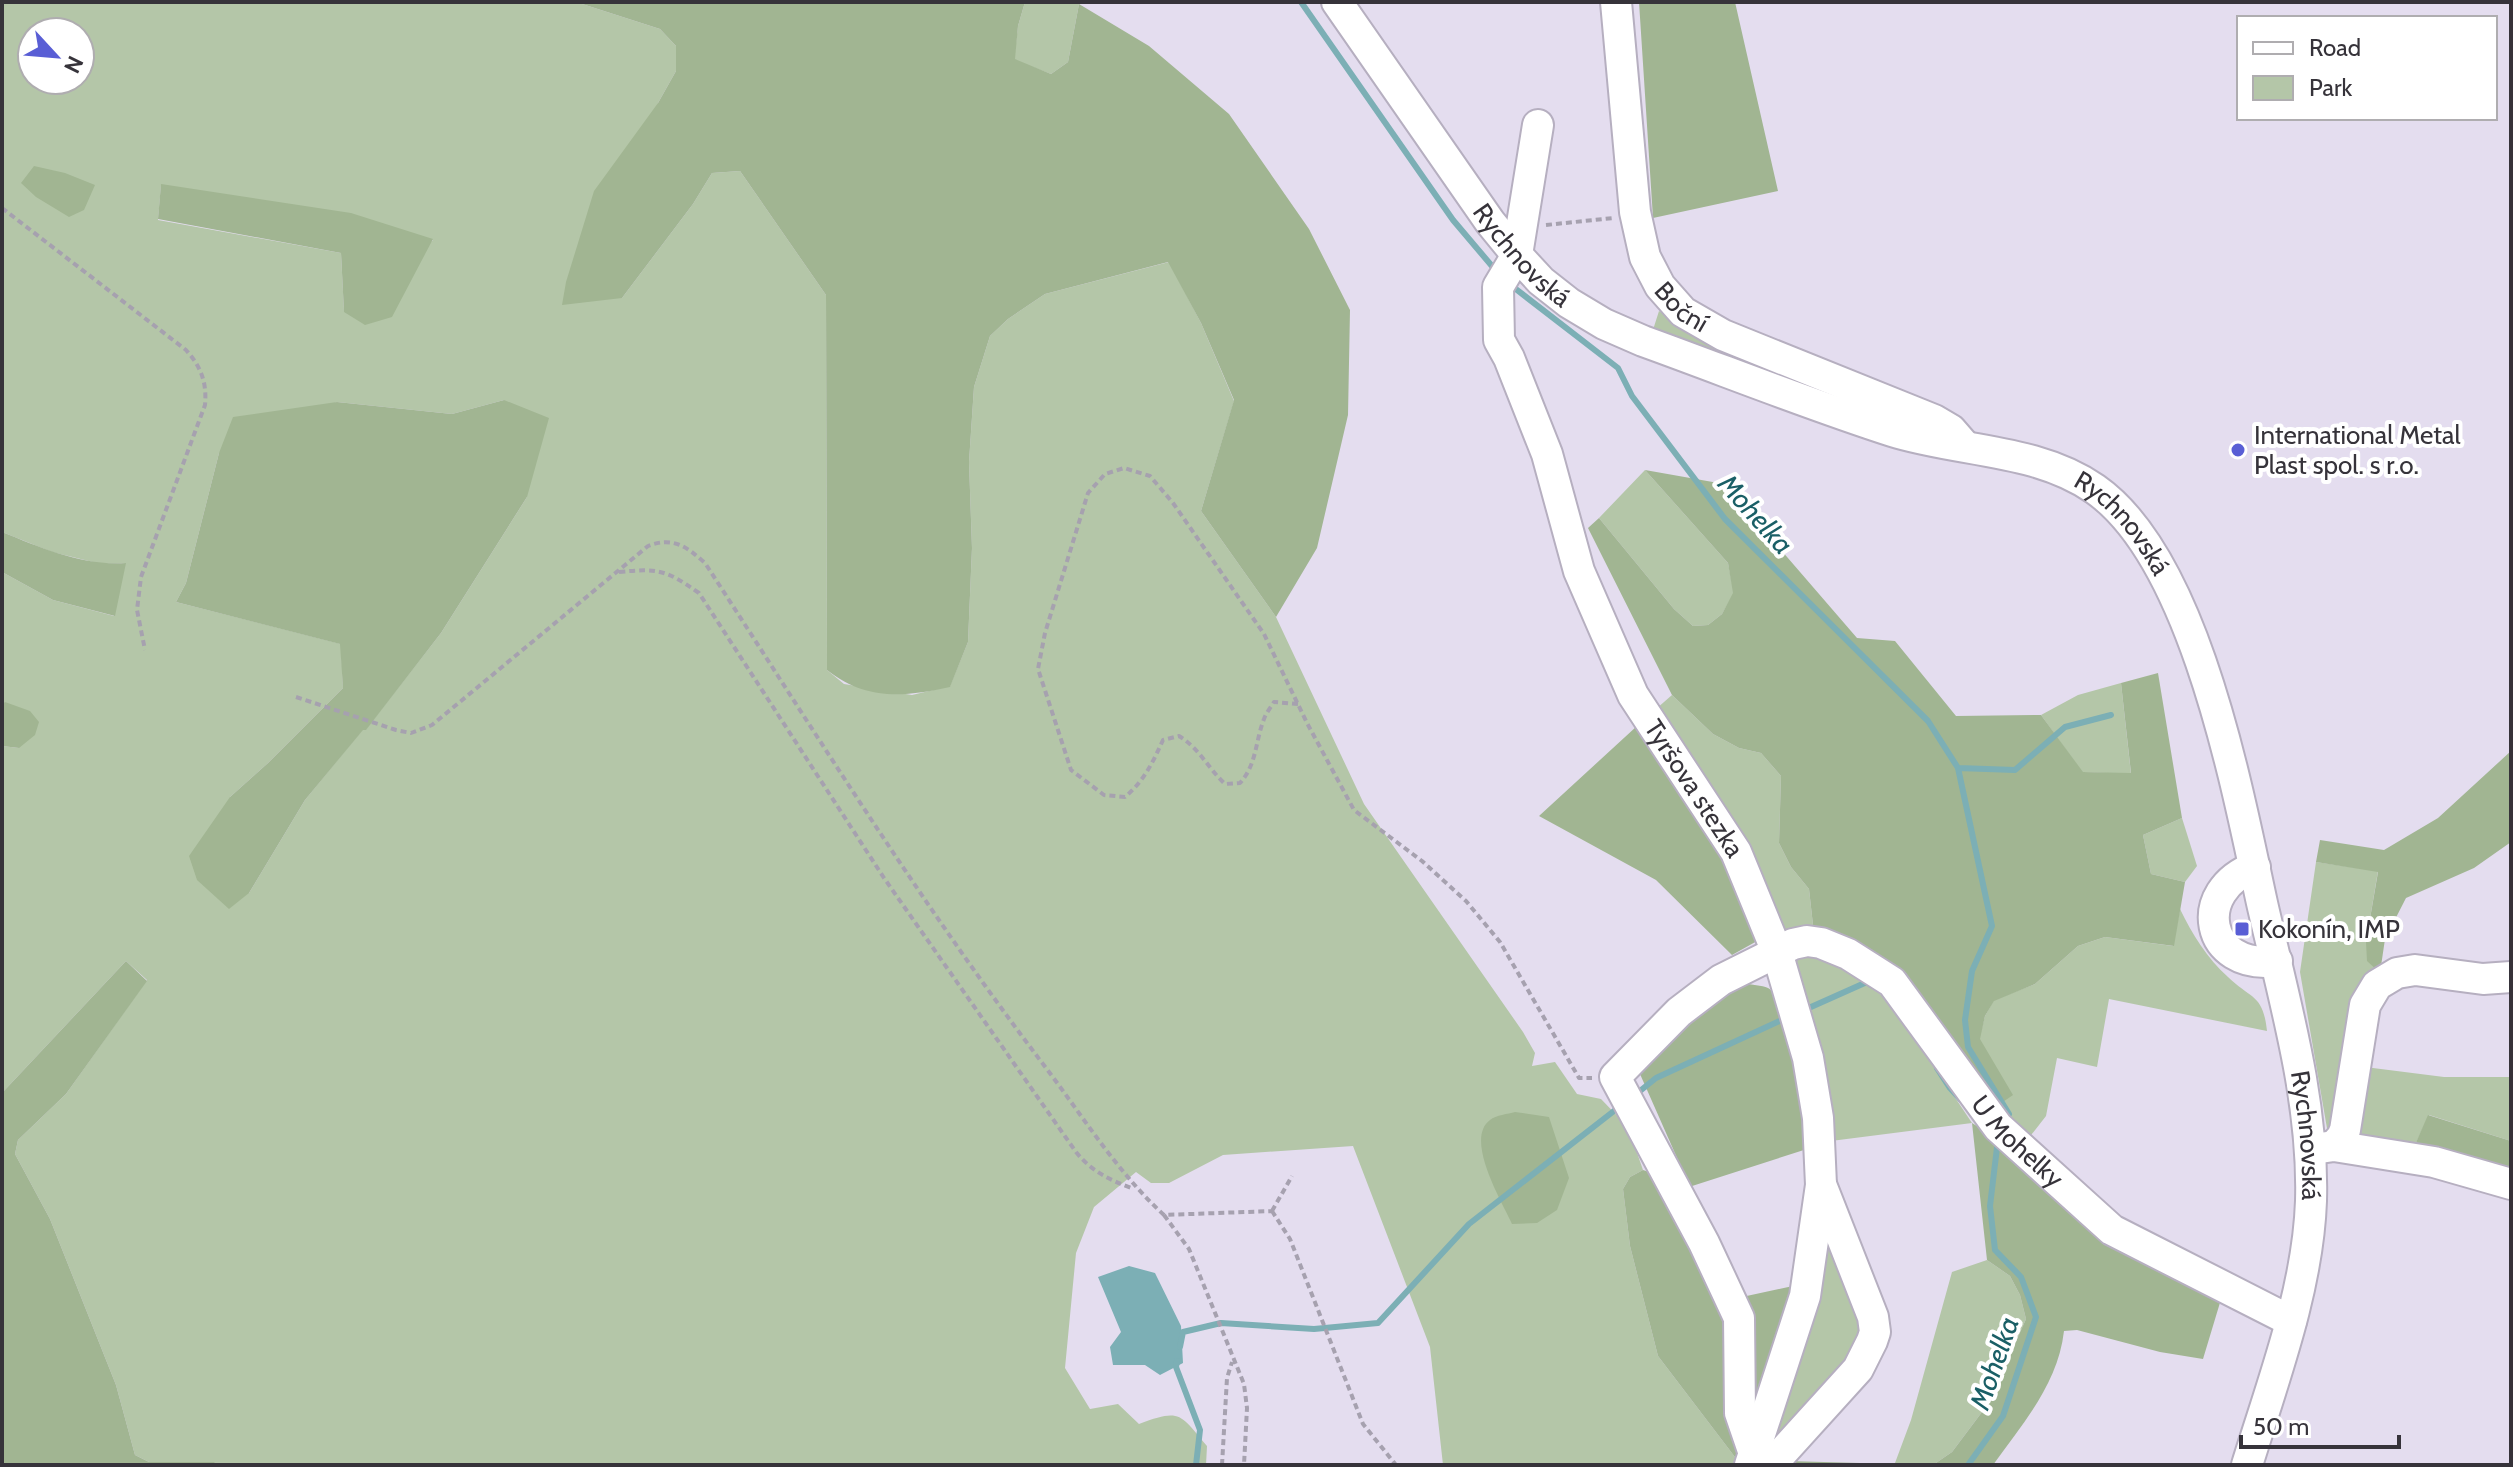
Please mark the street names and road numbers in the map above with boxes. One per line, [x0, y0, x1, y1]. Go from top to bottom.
street label: Rychnovská [1466, 197, 1577, 314]
street label: Boční [1648, 275, 1714, 339]
street label: Rychnovská [2069, 464, 2177, 581]
street label: Tyršova stezka [1638, 714, 1751, 864]
street label: Rychnovská [2284, 1068, 2327, 1201]
street label: U Mohelky [1964, 1089, 2070, 1194]

